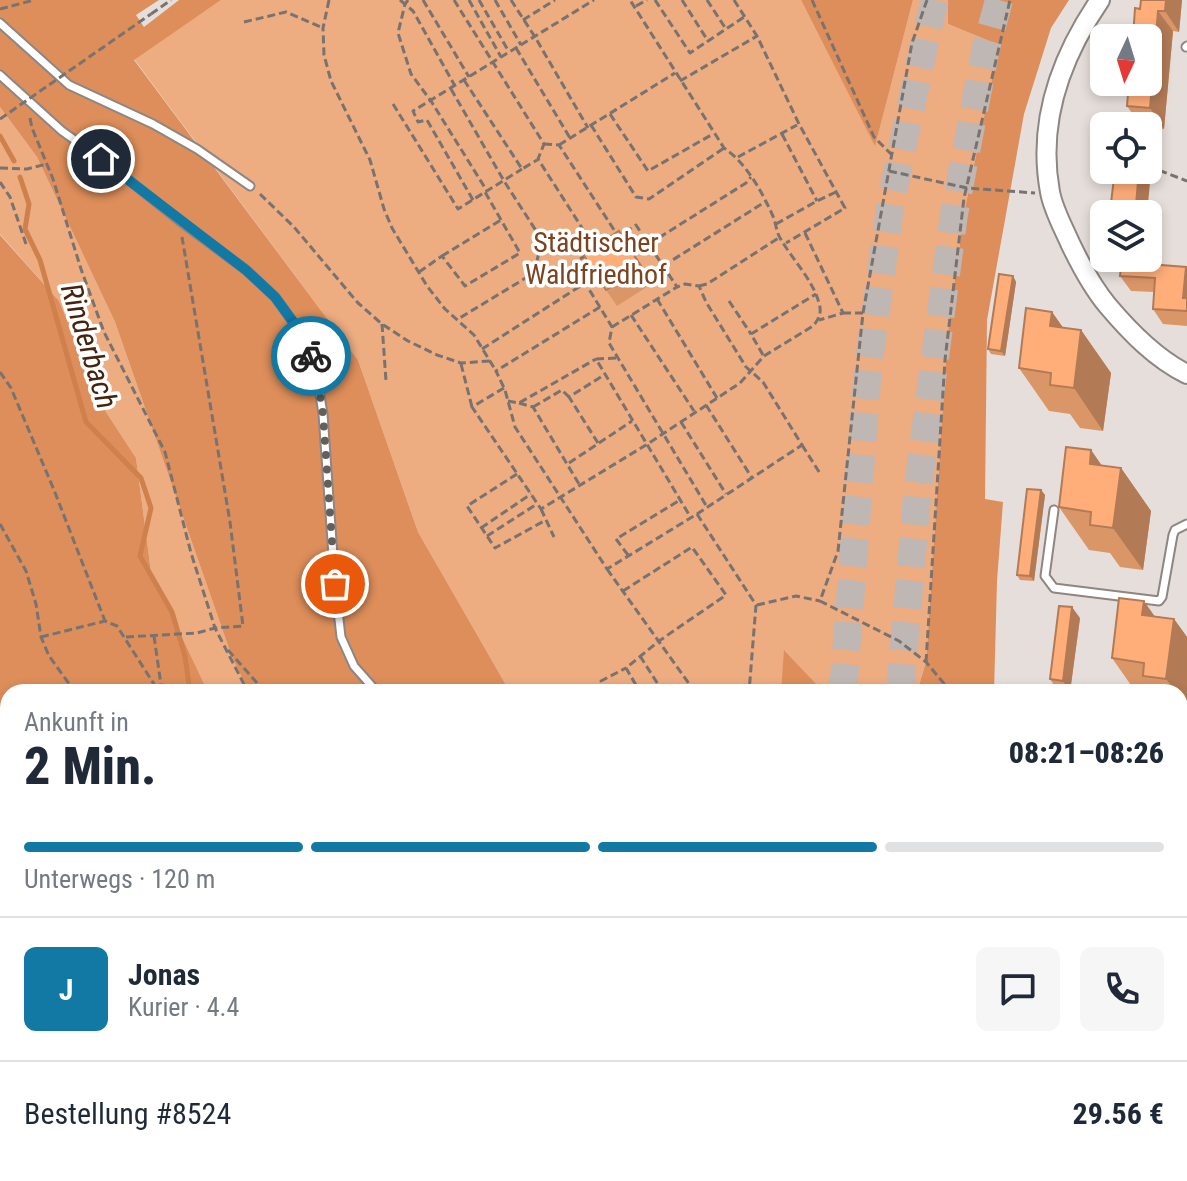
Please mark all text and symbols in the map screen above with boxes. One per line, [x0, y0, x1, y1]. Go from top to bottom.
north arrow [1090, 24, 1162, 96]
map controls [1090, 24, 1162, 272]
button: locate [1090, 112, 1162, 184]
pin [67, 125, 135, 193]
icon: home [79, 137, 123, 181]
button: layers [1090, 200, 1162, 272]
park label: Städtischer Waldfriedhof [525, 226, 667, 291]
water label: Rinderbach [54, 279, 125, 413]
courier [271, 316, 351, 396]
icon: bike [289, 334, 333, 378]
pin [301, 550, 369, 618]
icon: bag [313, 562, 357, 606]
text: Ankunft in [24, 707, 129, 737]
text: 08:21–08:26 [1009, 735, 1164, 770]
text: 2 Min. [24, 736, 156, 797]
text: Unterwegs · 120 m [24, 864, 215, 894]
button: chat [976, 947, 1060, 1031]
button: phone [1080, 947, 1164, 1031]
text: Jonas [128, 957, 200, 992]
text: J [59, 972, 73, 1007]
text: Kurier · 4.4 [128, 992, 239, 1022]
text: Bestellung #8524 [24, 1096, 231, 1131]
text: 29.56 € [1073, 1096, 1164, 1131]

